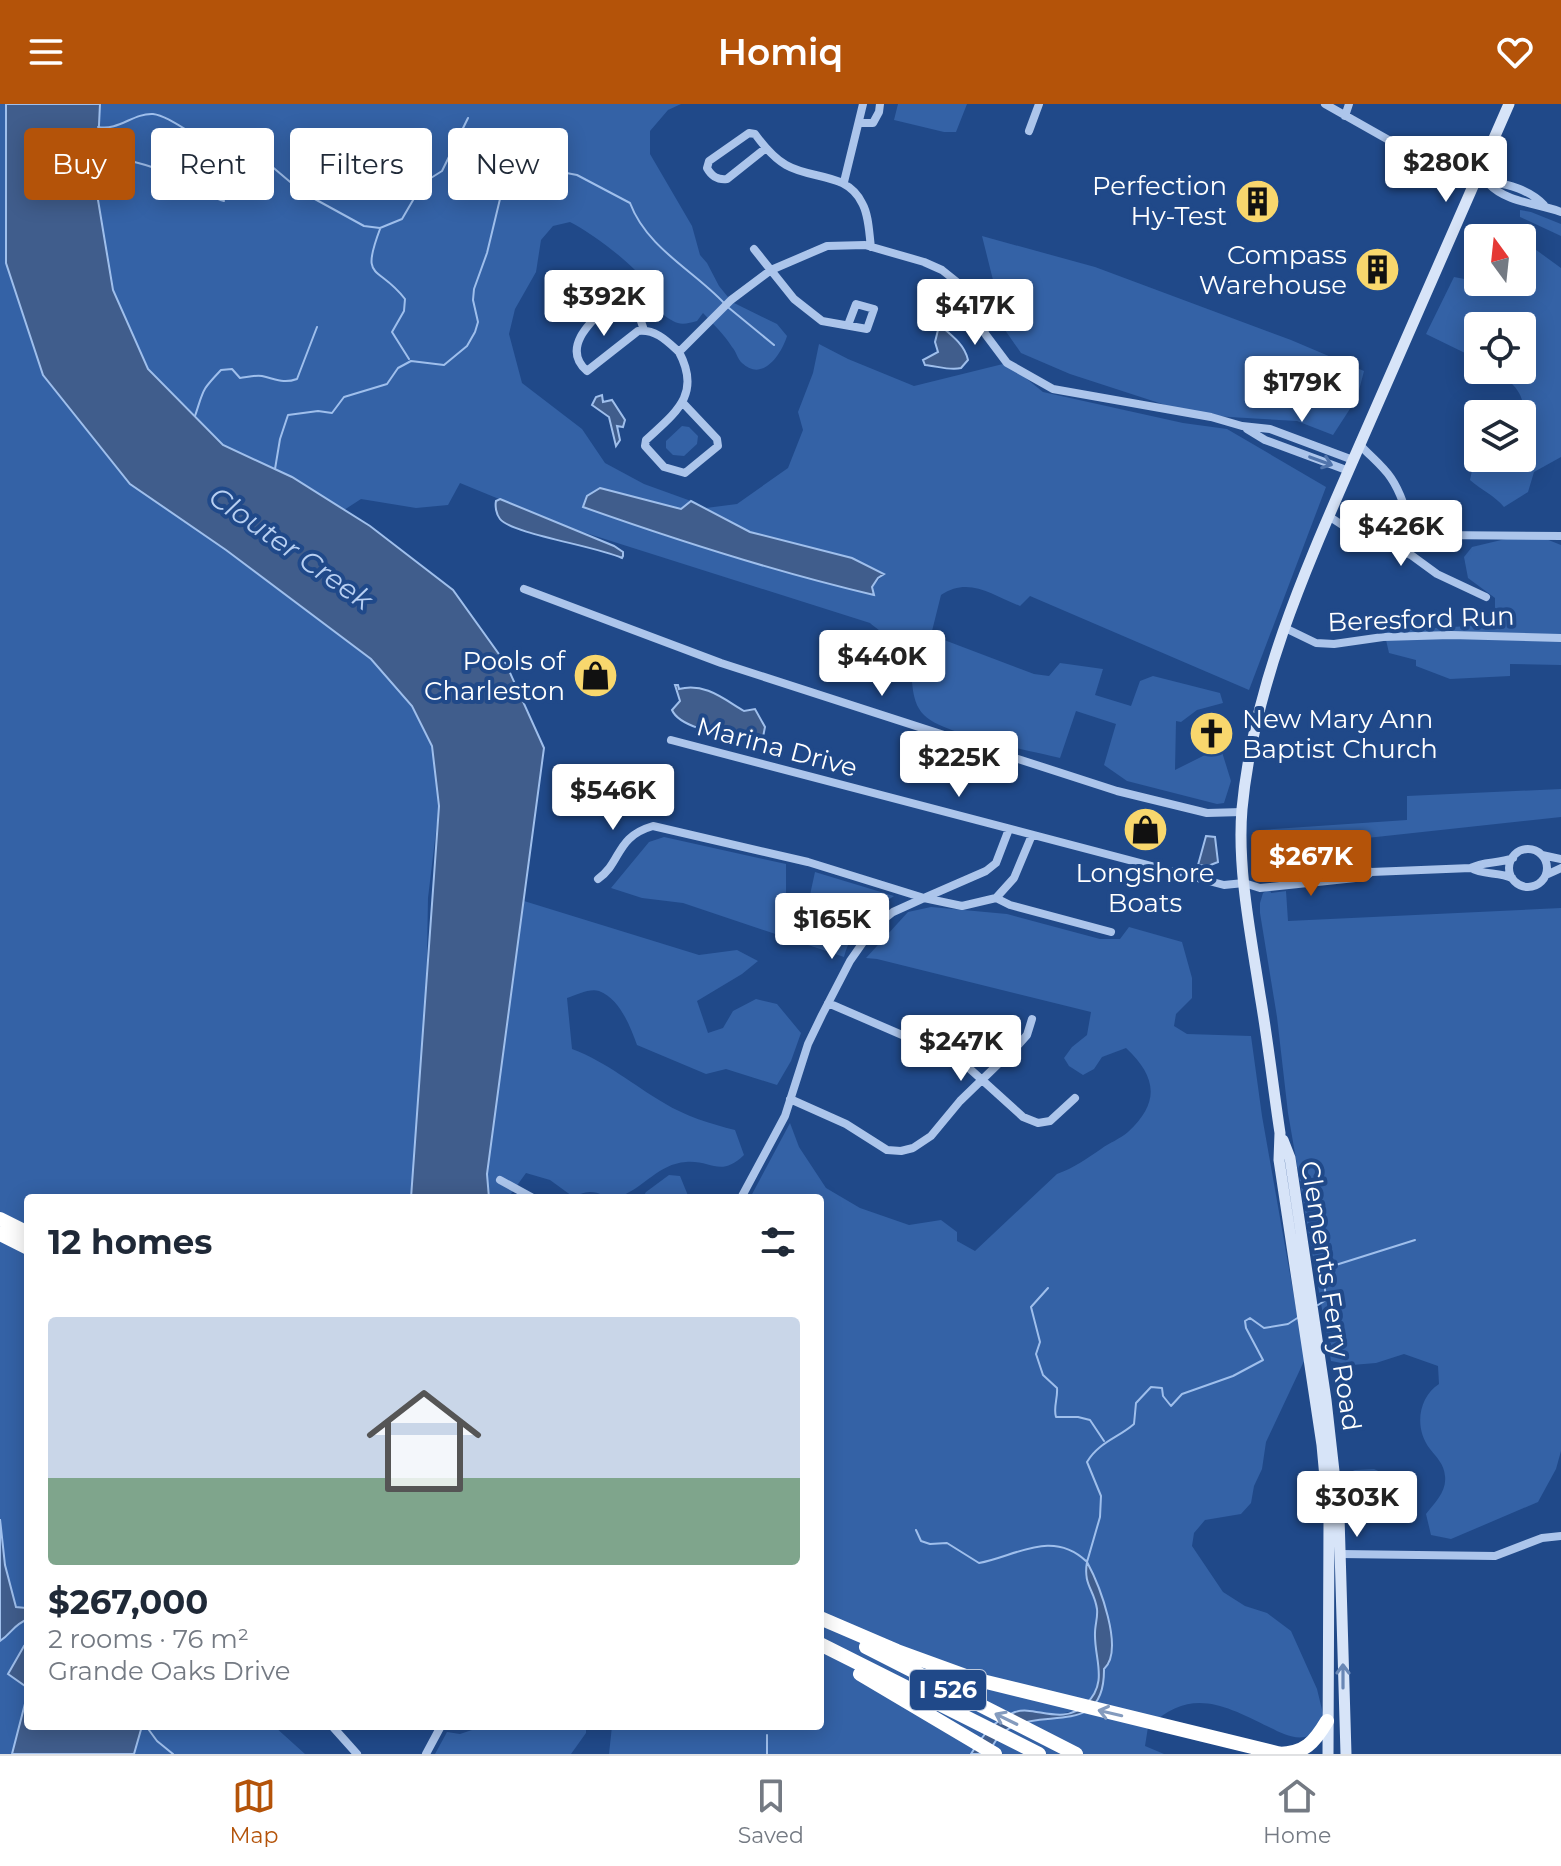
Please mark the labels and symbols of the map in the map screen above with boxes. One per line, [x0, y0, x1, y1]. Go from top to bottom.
pin: $280K [1390, 136, 1502, 204]
place label: Perfection Hy-Test [1092, 170, 1227, 232]
building icon: Perfection Hy-Test [1234, 177, 1282, 225]
north arrow [1464, 224, 1536, 296]
place label: Compass Warehouse [1199, 239, 1347, 301]
building icon: Compass Warehouse [1354, 246, 1402, 294]
pin: $392K [548, 270, 660, 338]
pin: $417K [919, 279, 1031, 347]
pin: $179K [1246, 356, 1358, 424]
one-way arrow [1308, 455, 1333, 469]
water label: Clouter Creek [203, 479, 380, 618]
pin: $426K [1345, 500, 1457, 568]
street label: Beresford Run [1327, 600, 1515, 638]
pin: $440K [826, 630, 938, 698]
place label: Pools of Charleston [424, 645, 566, 707]
shop icon: Pools of Charleston [572, 652, 620, 700]
place label: New Mary Ann Baptist Church [1242, 703, 1438, 765]
street label: Marina Drive [693, 710, 861, 784]
church icon: New Mary Ann Baptist Church [1187, 710, 1235, 758]
pin: $225K [903, 731, 1015, 799]
pin: $546K [557, 764, 669, 832]
shop icon: Longshore Boats [1121, 806, 1169, 854]
pin: $267K [1255, 830, 1367, 898]
place label: Longshore Boats [1075, 857, 1215, 919]
pin: $165K [776, 893, 888, 961]
pin: $247K [905, 1015, 1017, 1083]
street label: Clements Ferry Road [1294, 1159, 1368, 1433]
pin: $303K [1301, 1471, 1413, 1539]
one-way arrow [1335, 1663, 1351, 1690]
road number: I 526 [910, 1670, 986, 1710]
one-way arrow [1098, 1705, 1123, 1720]
one-way arrow [995, 1711, 1019, 1727]

